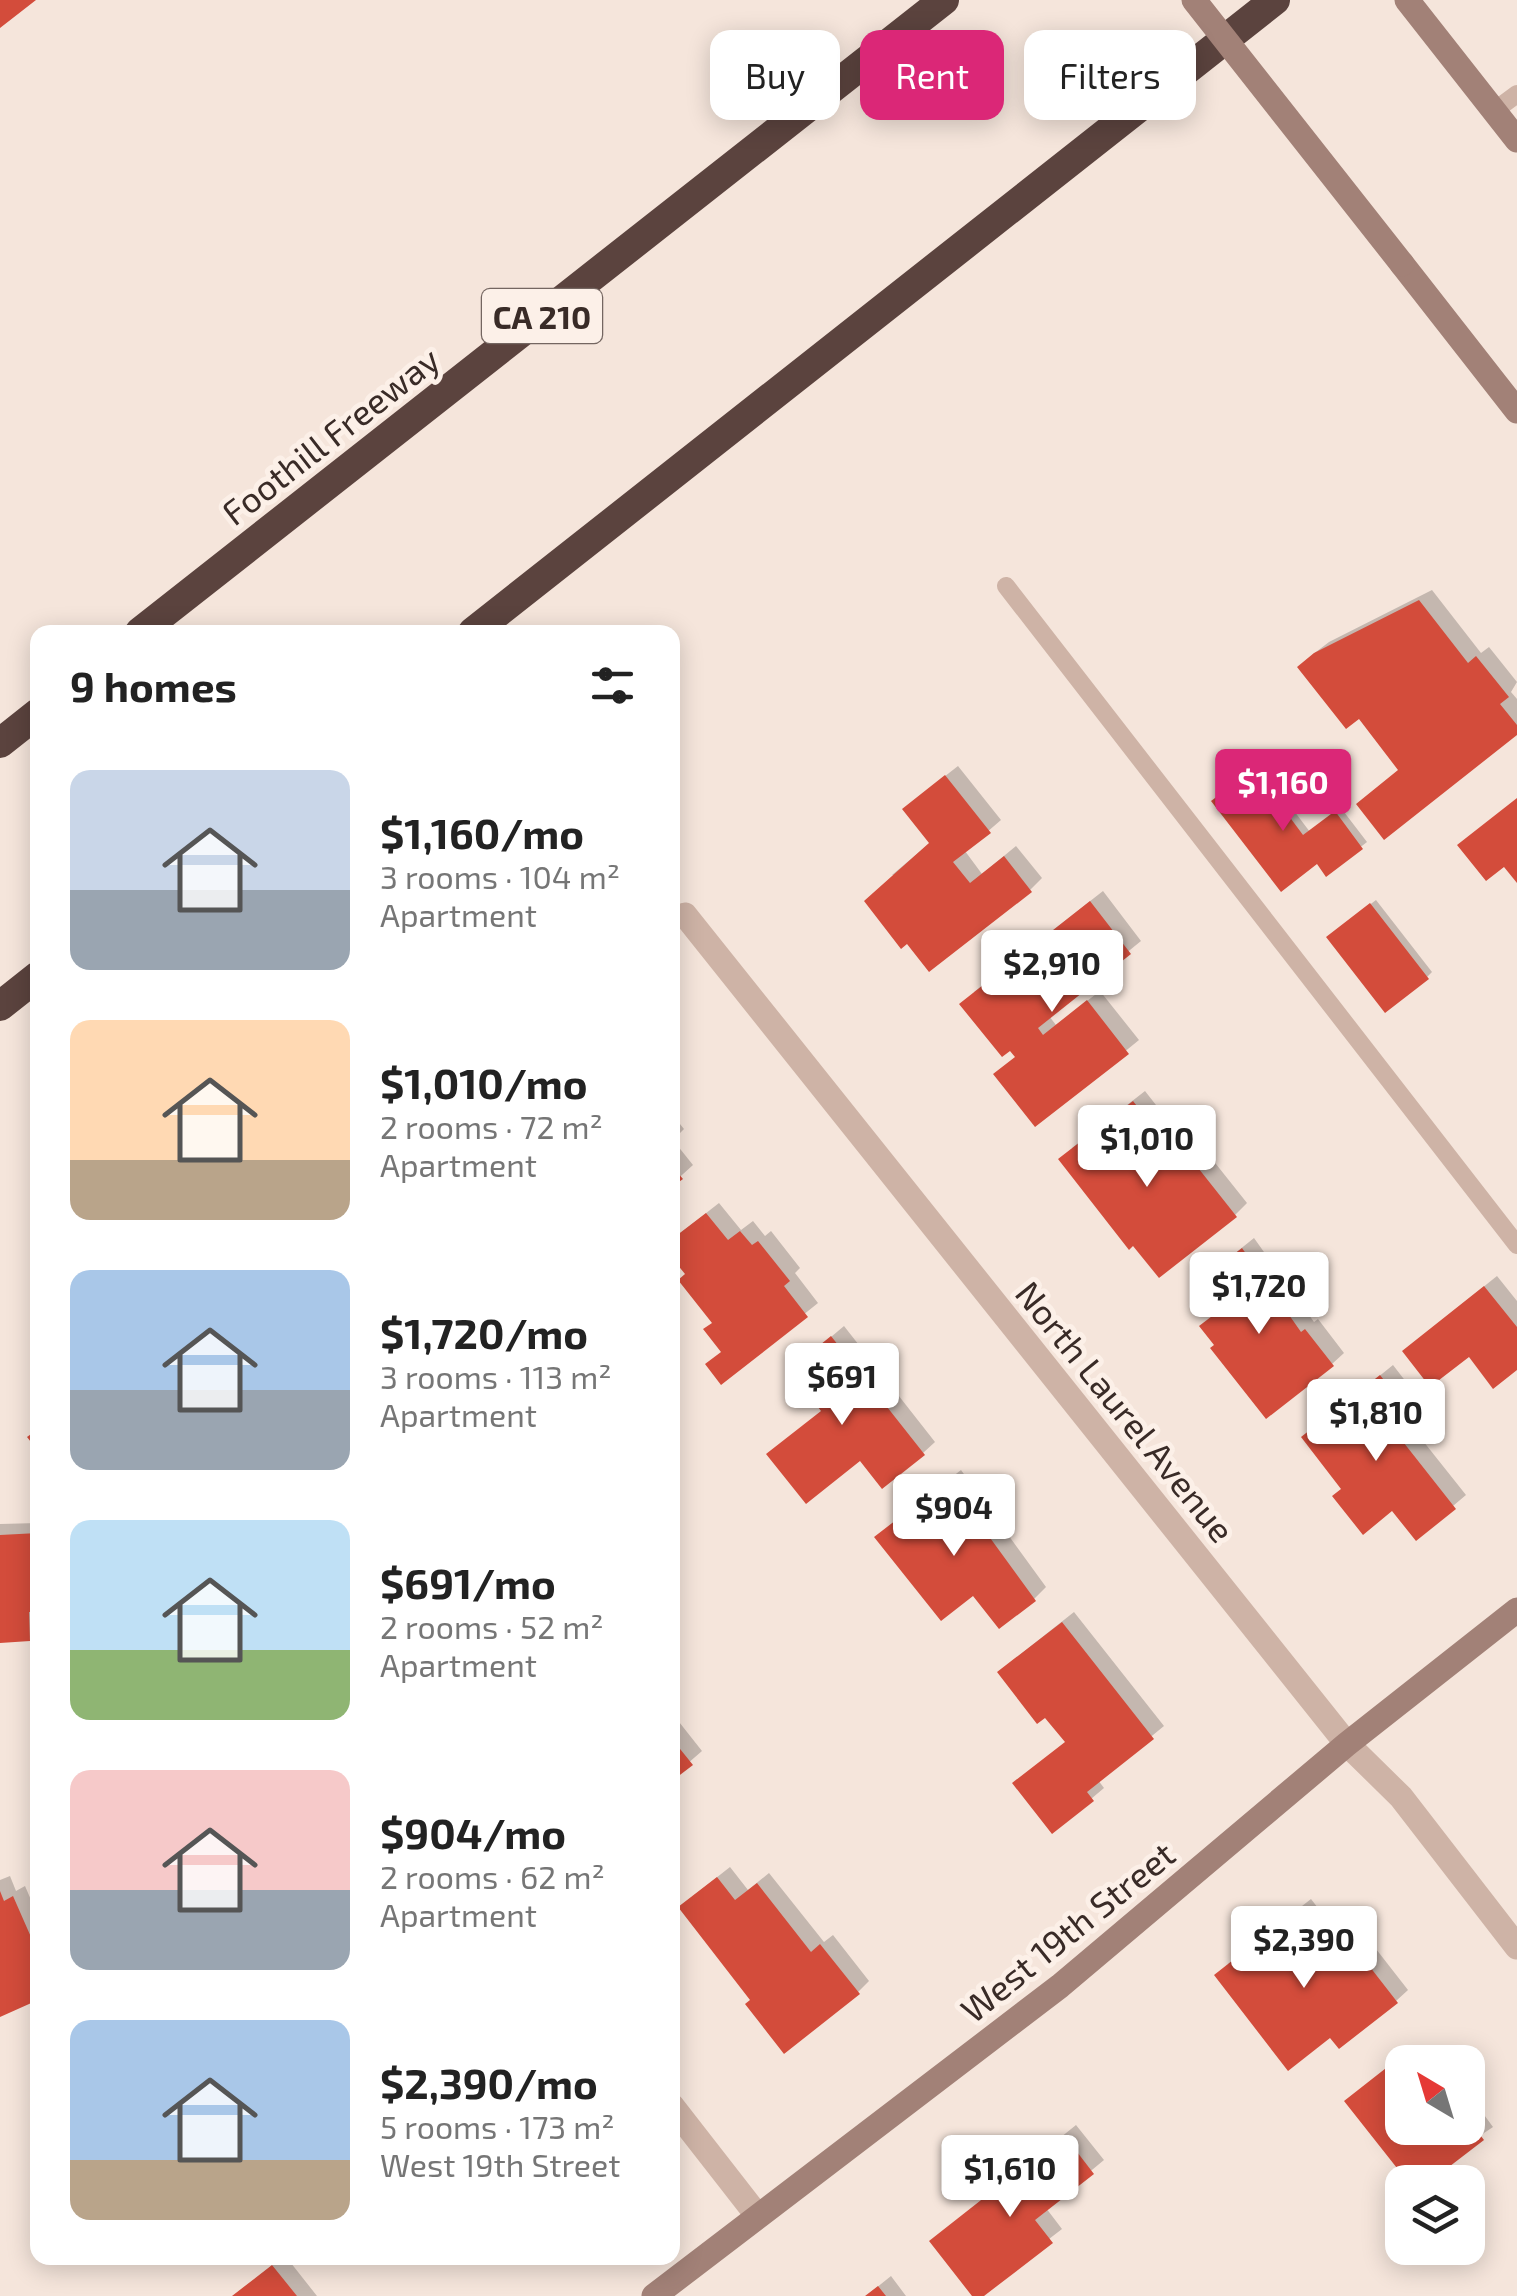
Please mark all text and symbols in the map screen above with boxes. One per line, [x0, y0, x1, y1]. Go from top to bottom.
chip: Buy [710, 30, 840, 120]
chip: Rent [860, 30, 1004, 120]
chip: Filters [1024, 30, 1196, 120]
road number: CA 210 [482, 289, 602, 343]
street label: Foothill Freeway [213, 337, 447, 533]
icon: filters [585, 658, 640, 713]
text: 9 homes [70, 660, 237, 710]
pin: $1,160 [1202, 749, 1364, 834]
text: $1,160 [1237, 762, 1329, 800]
text: $1,160/mo [380, 807, 584, 857]
icon: home [150, 810, 270, 930]
text: 3 rooms · 104 m² [380, 857, 620, 895]
text: Apartment [380, 895, 537, 933]
pin: $2,910 [971, 930, 1133, 1015]
text: $2,910 [1003, 943, 1101, 981]
text: $1,010/mo [380, 1057, 587, 1107]
icon: home [150, 1060, 270, 1180]
pin: $1,010 [1066, 1105, 1228, 1190]
text: 2 rooms · 72 m² [380, 1107, 603, 1145]
text: $1,010 [1100, 1118, 1194, 1156]
text: Apartment [380, 1145, 537, 1183]
pin: $1,720 [1178, 1252, 1340, 1337]
text: $1,720 [1212, 1265, 1306, 1303]
street label: North Laurel Avenue [1008, 1272, 1244, 1550]
text: $1,720/mo [380, 1307, 588, 1357]
icon: home [150, 1310, 270, 1430]
pin: $691 [783, 1343, 901, 1428]
text: $691 [807, 1356, 877, 1394]
text: 3 rooms · 113 m² [380, 1357, 612, 1395]
pin: $1,810 [1295, 1379, 1457, 1464]
text: $1,810 [1329, 1392, 1423, 1430]
text: Apartment [380, 1395, 537, 1433]
pin: $904 [895, 1474, 1013, 1559]
text: $904 [915, 1487, 993, 1525]
text: $691/mo [380, 1557, 556, 1607]
icon: home [150, 1560, 270, 1680]
text: 2 rooms · 52 m² [380, 1607, 604, 1645]
text: Apartment [380, 1645, 537, 1683]
text: $904/mo [380, 1807, 566, 1857]
icon: home [150, 1810, 270, 1930]
street label: West 19th Street [952, 1832, 1182, 2030]
text: 2 rooms · 62 m² [380, 1857, 605, 1895]
text: Apartment [380, 1895, 537, 1933]
pin: $2,390 [1223, 1906, 1385, 1991]
text: $2,390 [1253, 1919, 1355, 1957]
north arrow [1385, 2045, 1485, 2145]
map controls [1385, 2045, 1485, 2265]
text: $2,390/mo [380, 2057, 598, 2107]
icon: home [150, 2060, 270, 2180]
text: 5 rooms · 173 m² [380, 2107, 615, 2145]
pin: $1,610 [929, 2135, 1091, 2220]
text: West 19th Street [380, 2145, 620, 2183]
text: $1,610 [963, 2148, 1057, 2186]
button: layers [1385, 2165, 1485, 2265]

